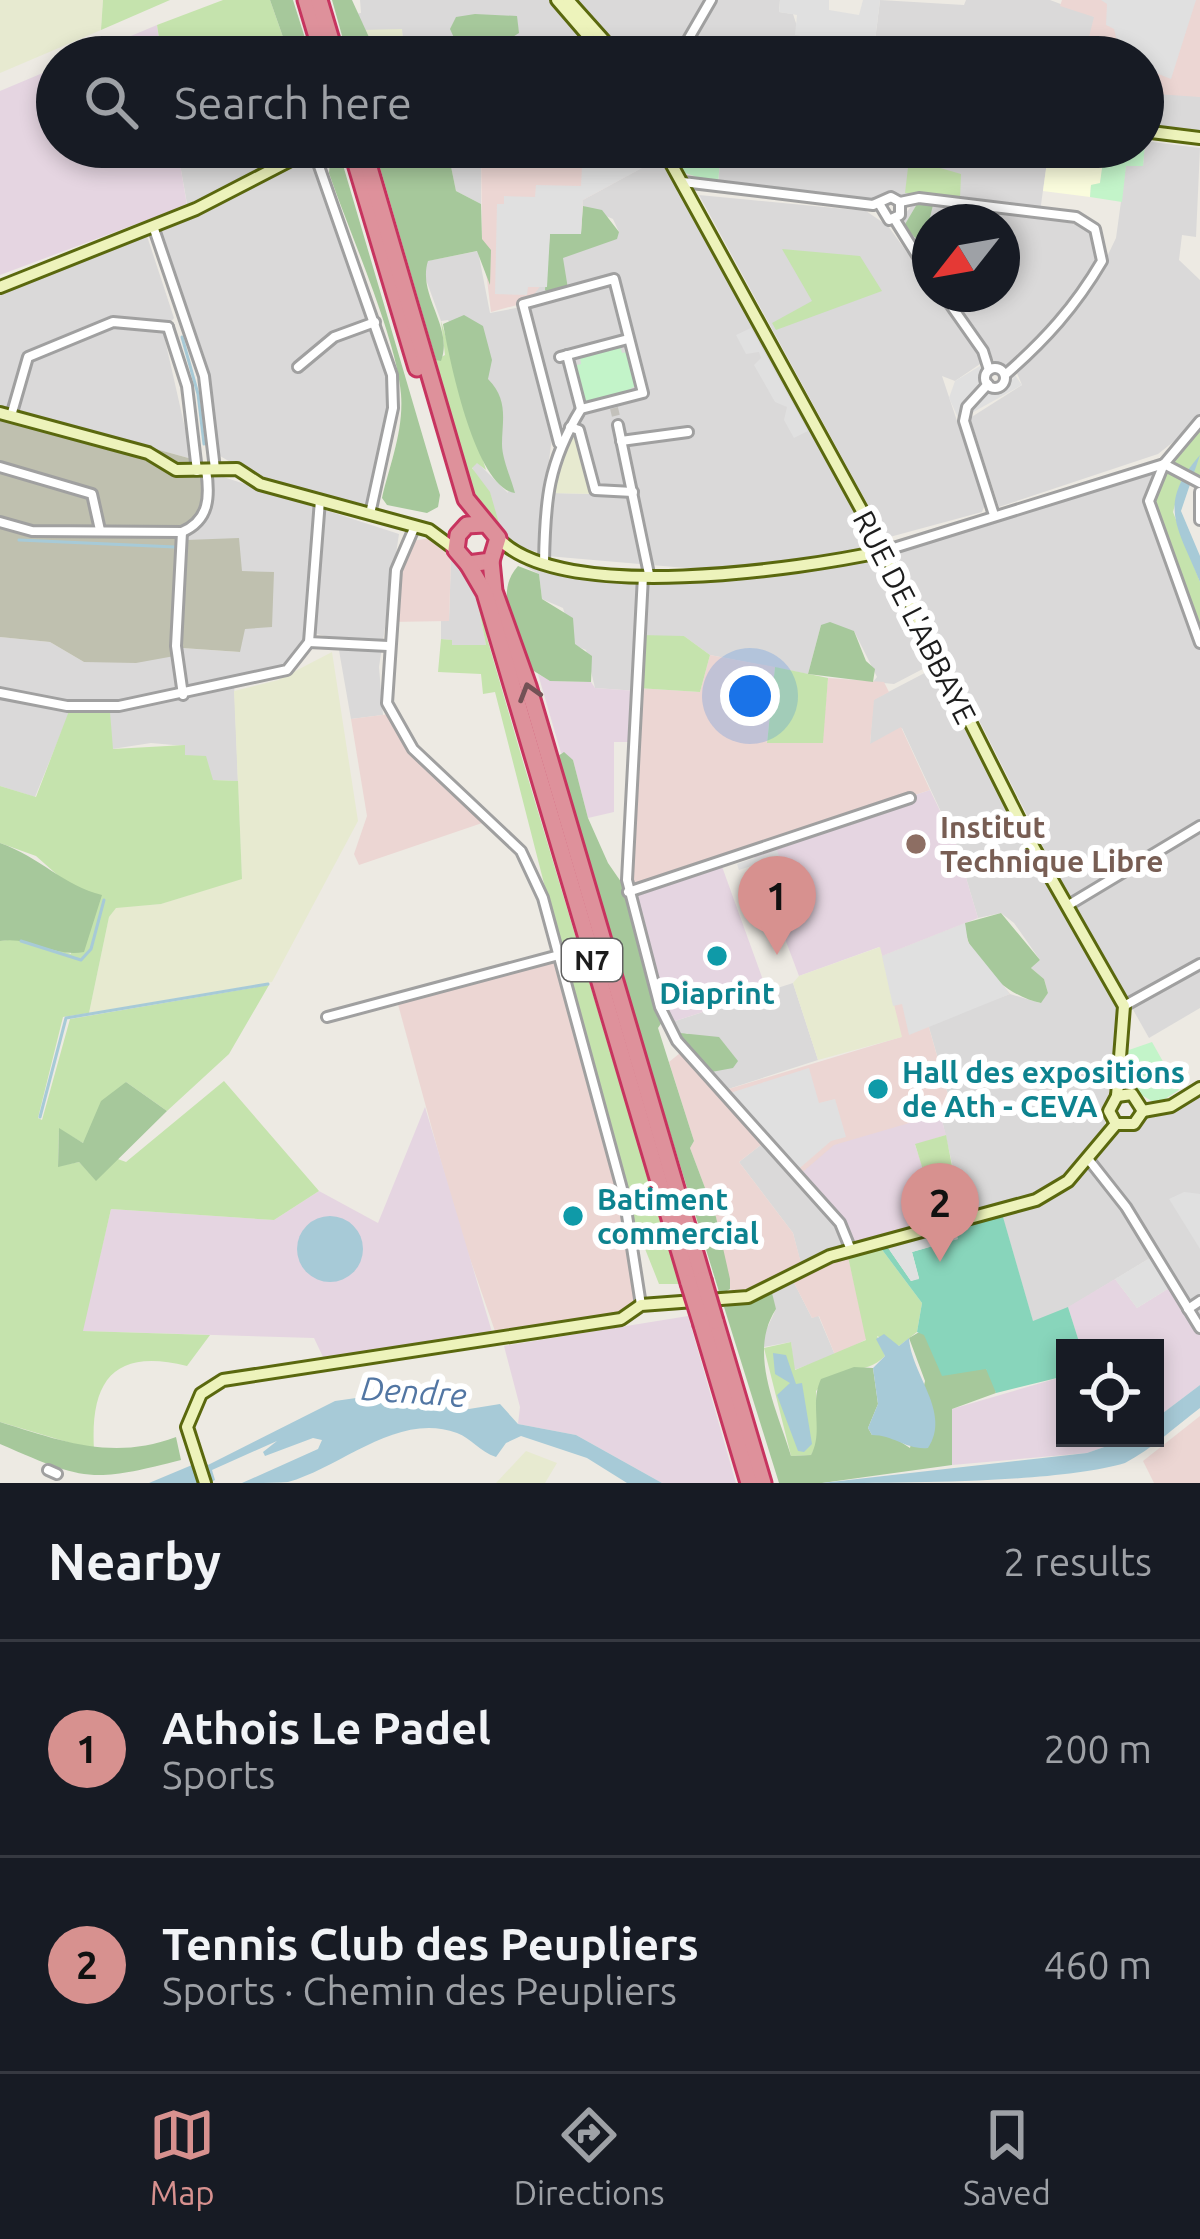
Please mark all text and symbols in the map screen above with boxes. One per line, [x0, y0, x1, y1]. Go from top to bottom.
search box [36, 36, 1164, 168]
icon: search [78, 69, 144, 135]
text: Search here [174, 77, 412, 128]
north arrow [912, 204, 1020, 312]
street label: RUE DE L'ABBAYE [847, 505, 983, 729]
your location [720, 666, 780, 726]
one-way arrow [519, 682, 544, 703]
place label: Institut Technique Libre [940, 810, 1164, 878]
marker: Institut Technique Libre [903, 831, 929, 857]
pin: 1 [738, 856, 816, 955]
road number: N7 [562, 939, 622, 981]
marker: Diaprint [704, 943, 730, 969]
place label: Diaprint [659, 976, 775, 1010]
place label: Hall des expositions de Ath - CEVA [902, 1055, 1185, 1123]
marker: Hall des expositions de Ath - CEVA [865, 1076, 891, 1102]
pin: 2 [901, 1163, 979, 1262]
place label: Batiment commercial [597, 1182, 759, 1250]
marker: Batiment commercial [560, 1203, 586, 1229]
map controls [1056, 1339, 1164, 1447]
button: locate [1056, 1339, 1164, 1447]
water label: Dendre [360, 1369, 468, 1413]
text: Nearby [48, 1532, 221, 1590]
text: 2 results [1003, 1540, 1152, 1583]
text: Athois Le Padel [162, 1702, 491, 1753]
text: 1 [76, 1727, 98, 1770]
text: 200 m [1043, 1727, 1152, 1770]
text: Sports [162, 1753, 275, 1796]
text: Tennis Club des Peupliers [162, 1918, 699, 1969]
text: 2 [76, 1943, 98, 1986]
text: 460 m [1043, 1943, 1152, 1986]
text: Sports · Chemin des Peupliers [162, 1969, 677, 2012]
tab: Map [149, 2102, 215, 2211]
tab: Directions [514, 2102, 664, 2211]
tab: Saved [963, 2102, 1051, 2211]

